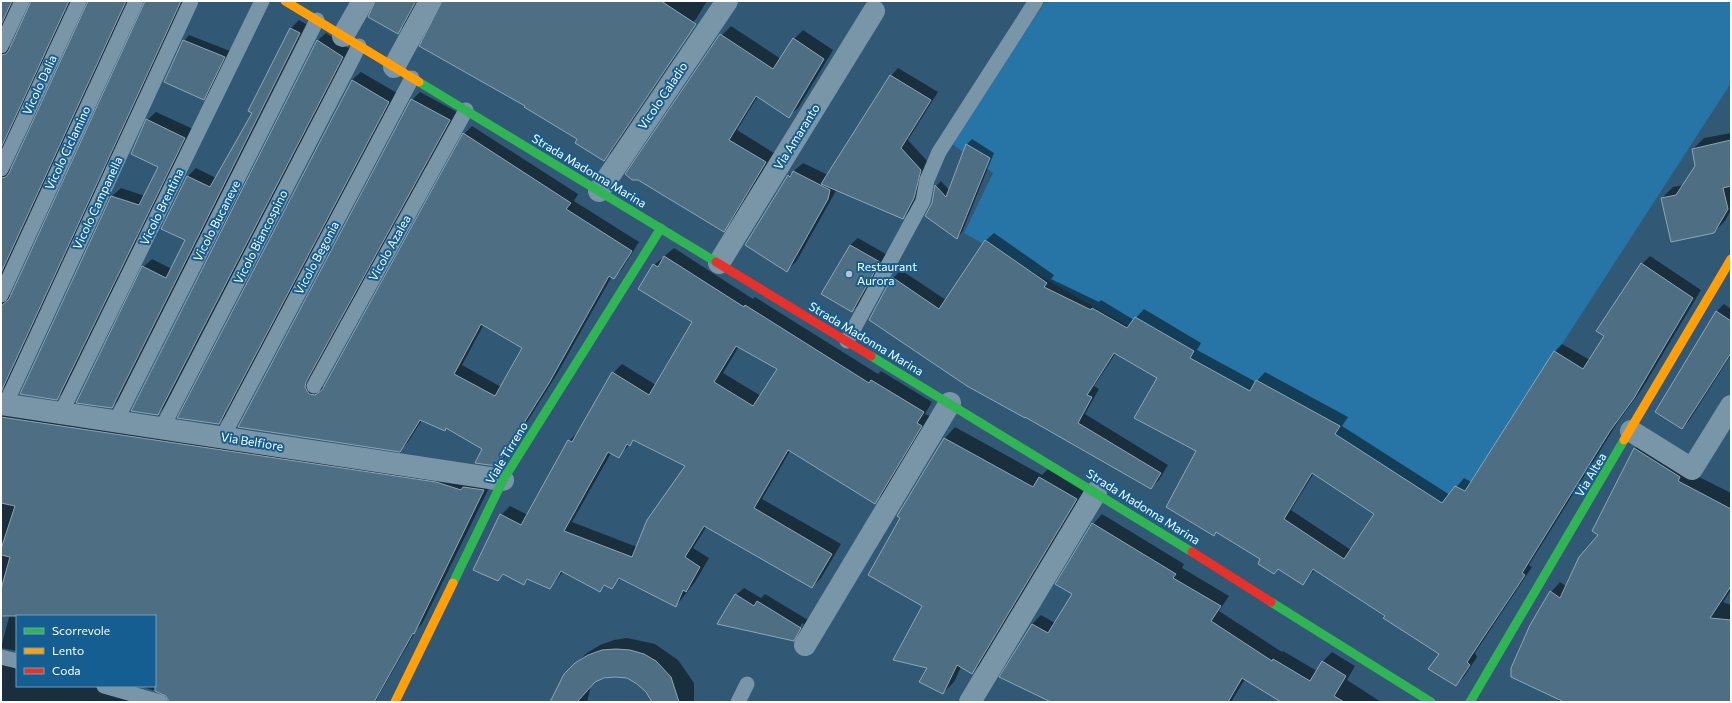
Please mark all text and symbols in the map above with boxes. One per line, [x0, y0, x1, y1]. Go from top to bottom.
street label: Vicolo Dalia [19, 52, 59, 117]
street label: Vicolo Caladio [635, 59, 690, 132]
street label: Via Amaranto [770, 101, 822, 172]
street label: Vicolo Ciclamino [41, 103, 93, 192]
street label: Strada Madonna Marina [530, 130, 649, 210]
street label: Vicolo Campanella [69, 154, 125, 251]
street label: Vicolo Brentina [136, 166, 186, 247]
street label: Vicolo Bucaneve [190, 178, 243, 263]
street label: Vicolo Biancospino [230, 187, 290, 286]
street label: Vicolo Azalea [365, 212, 413, 283]
street label: Vicolo Begonia [291, 219, 341, 296]
place label: Restaurant Aurora [857, 259, 917, 287]
marker: Restaurant Aurora [844, 269, 854, 279]
street label: Strada Madonna Marina [807, 298, 926, 378]
street label: Viale Tirreno [482, 419, 530, 486]
street label: Via Belfiore [220, 429, 284, 453]
street label: Via Altea [1572, 450, 1609, 499]
street label: Strada Madonna Marina [1084, 465, 1203, 547]
legend [16, 615, 156, 687]
text: Scorrevole [52, 623, 110, 637]
text: Lento [52, 643, 84, 657]
text: Coda [52, 663, 81, 677]

